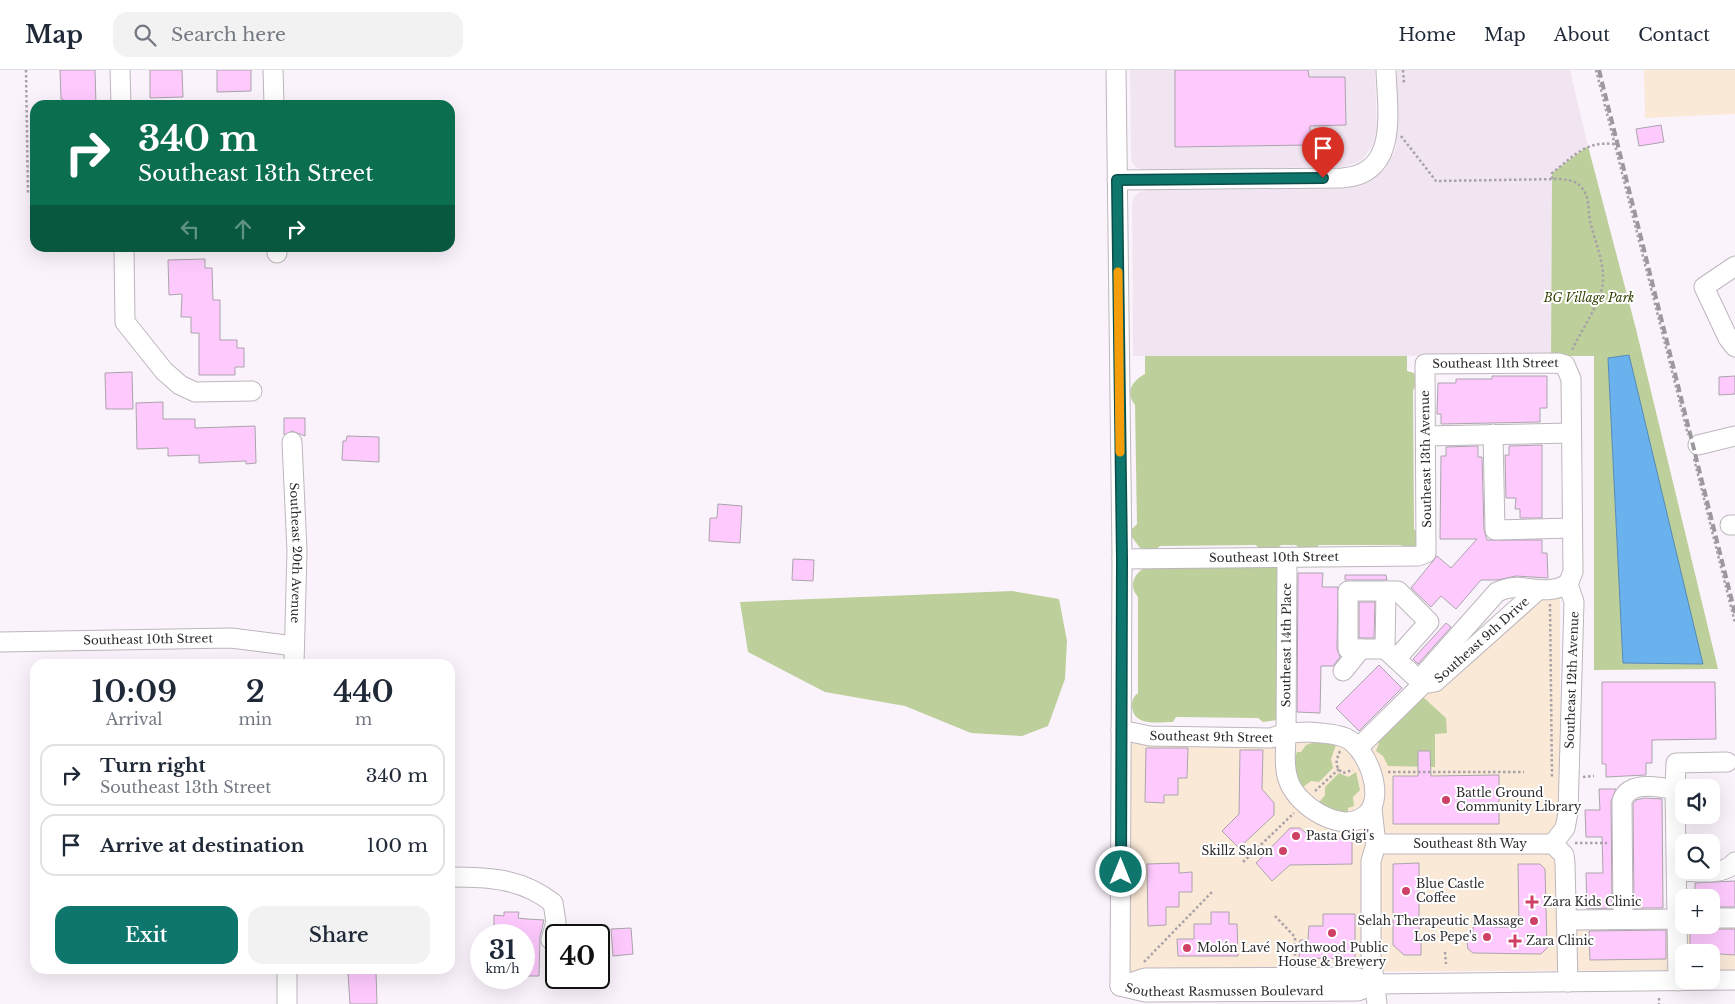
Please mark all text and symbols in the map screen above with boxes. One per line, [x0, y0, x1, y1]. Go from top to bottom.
search box [113, 12, 463, 57]
text: Map [25, 20, 83, 49]
icon: search [131, 21, 159, 49]
text: Search here [171, 23, 286, 46]
text: Home [1398, 24, 1456, 46]
text: Map [1484, 24, 1526, 46]
text: About [1554, 24, 1610, 46]
text: Contact [1638, 24, 1710, 46]
text: 340 m [138, 117, 258, 160]
icon: right [55, 120, 120, 185]
pin [1302, 127, 1344, 178]
icon: arrive [1309, 134, 1337, 162]
text: Southeast 13th Street [138, 160, 374, 187]
icon: left [176, 215, 204, 243]
icon: ahead [229, 215, 257, 243]
icon: right [282, 215, 310, 243]
park label: BG Village Park [1543, 290, 1634, 305]
street label: Southeast 11th Street [1432, 355, 1559, 371]
street label: Southeast 13th Avenue [1417, 390, 1434, 528]
street label: Southeast 20th Avenue [287, 482, 305, 624]
street label: Southeast 10th Street [1209, 549, 1339, 565]
street label: Southeast 14th Place [1278, 583, 1294, 707]
street label: Southeast 9th Drive [1431, 594, 1532, 686]
street label: Southeast 12th Avenue [1562, 611, 1581, 749]
street label: Southeast 10th Street [83, 630, 213, 648]
text: 10:09 [91, 673, 177, 710]
text: 2 [246, 673, 265, 710]
text: 440 [333, 673, 394, 710]
text: Arrival [106, 709, 163, 729]
text: min [238, 709, 272, 729]
text: m [355, 709, 372, 729]
street label: Southeast 9th Street [1149, 728, 1274, 745]
text: Turn right [100, 754, 206, 777]
icon: right [57, 761, 85, 789]
text: 340 m [366, 764, 428, 787]
text: Southeast 13th Street [100, 777, 271, 797]
map controls [1675, 779, 1720, 989]
button: sound [1675, 779, 1720, 824]
place label: Battle Ground Community Library [1456, 785, 1582, 814]
marker: Battle Ground Community Library [1440, 794, 1452, 806]
place label: Pasta Gigi's [1306, 828, 1374, 843]
marker: Pasta Gigi's [1290, 830, 1302, 842]
icon: arrive [57, 831, 85, 859]
text: Arrive at destination [100, 834, 304, 857]
text: 100 m [367, 834, 428, 857]
button: search [1675, 834, 1720, 879]
street label: Southeast 8th Way [1413, 836, 1527, 851]
place label: Skillz Salon [1201, 843, 1273, 858]
position arrow [1094, 845, 1146, 897]
marker: Skillz Salon [1277, 845, 1289, 857]
place label: Blue Castle Coffee [1416, 876, 1485, 905]
marker: Blue Castle Coffee [1400, 885, 1412, 897]
button: + [1675, 889, 1720, 934]
place label: Zara Kids Clinic [1543, 894, 1642, 909]
marker: Zara Kids Clinic [1525, 895, 1539, 909]
button: Exit [55, 906, 238, 964]
button: Share [248, 906, 430, 964]
place label: Selah Therapeutic Massage [1358, 913, 1524, 928]
marker: Selah Therapeutic Massage [1528, 915, 1540, 927]
speed limit sign: 40 [545, 924, 610, 989]
marker: Northwood Public House & Brewery [1326, 927, 1338, 939]
place label: Los Pepe's [1414, 929, 1477, 944]
marker: Los Pepe's [1481, 931, 1493, 943]
place label: Zara Clinic [1526, 933, 1595, 948]
marker: Zara Clinic [1508, 934, 1522, 948]
text: 31 [489, 935, 516, 966]
place label: Molón Lavé [1197, 940, 1270, 955]
place label: Northwood Public House & Brewery [1276, 940, 1389, 969]
marker: Molón Lavé [1181, 942, 1193, 954]
button: − [1675, 944, 1720, 989]
text: km/h [485, 961, 520, 976]
street label: Southeast Rasmussen Boulevard [1124, 980, 1324, 1000]

